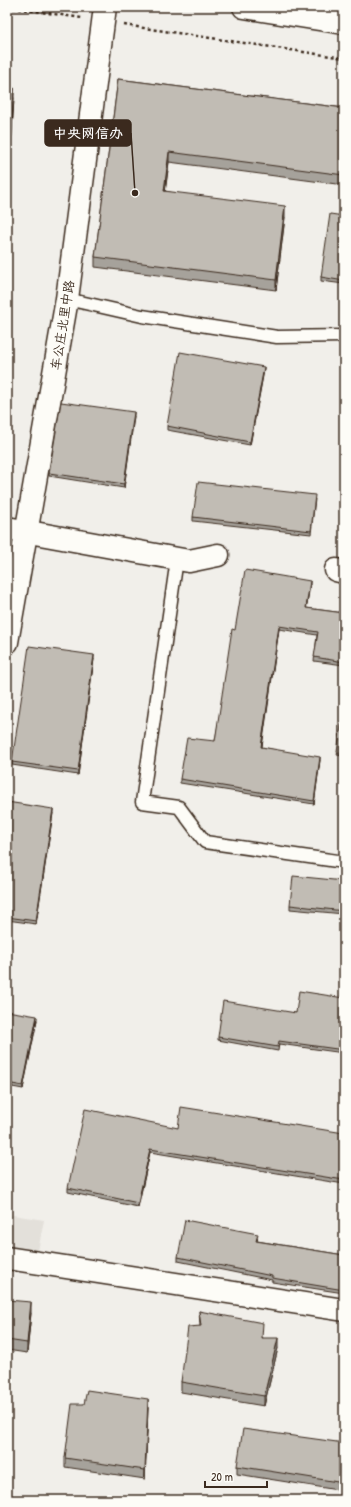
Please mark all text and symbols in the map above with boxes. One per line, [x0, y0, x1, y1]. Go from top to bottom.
callout: 中央网信办 [45, 120, 131, 146]
text: 中央网信办 [53, 123, 123, 142]
street label: 车公庄北里中路 [46, 279, 78, 371]
scale bar [205, 1463, 267, 1489]
text: 20 m [211, 1468, 233, 1485]

